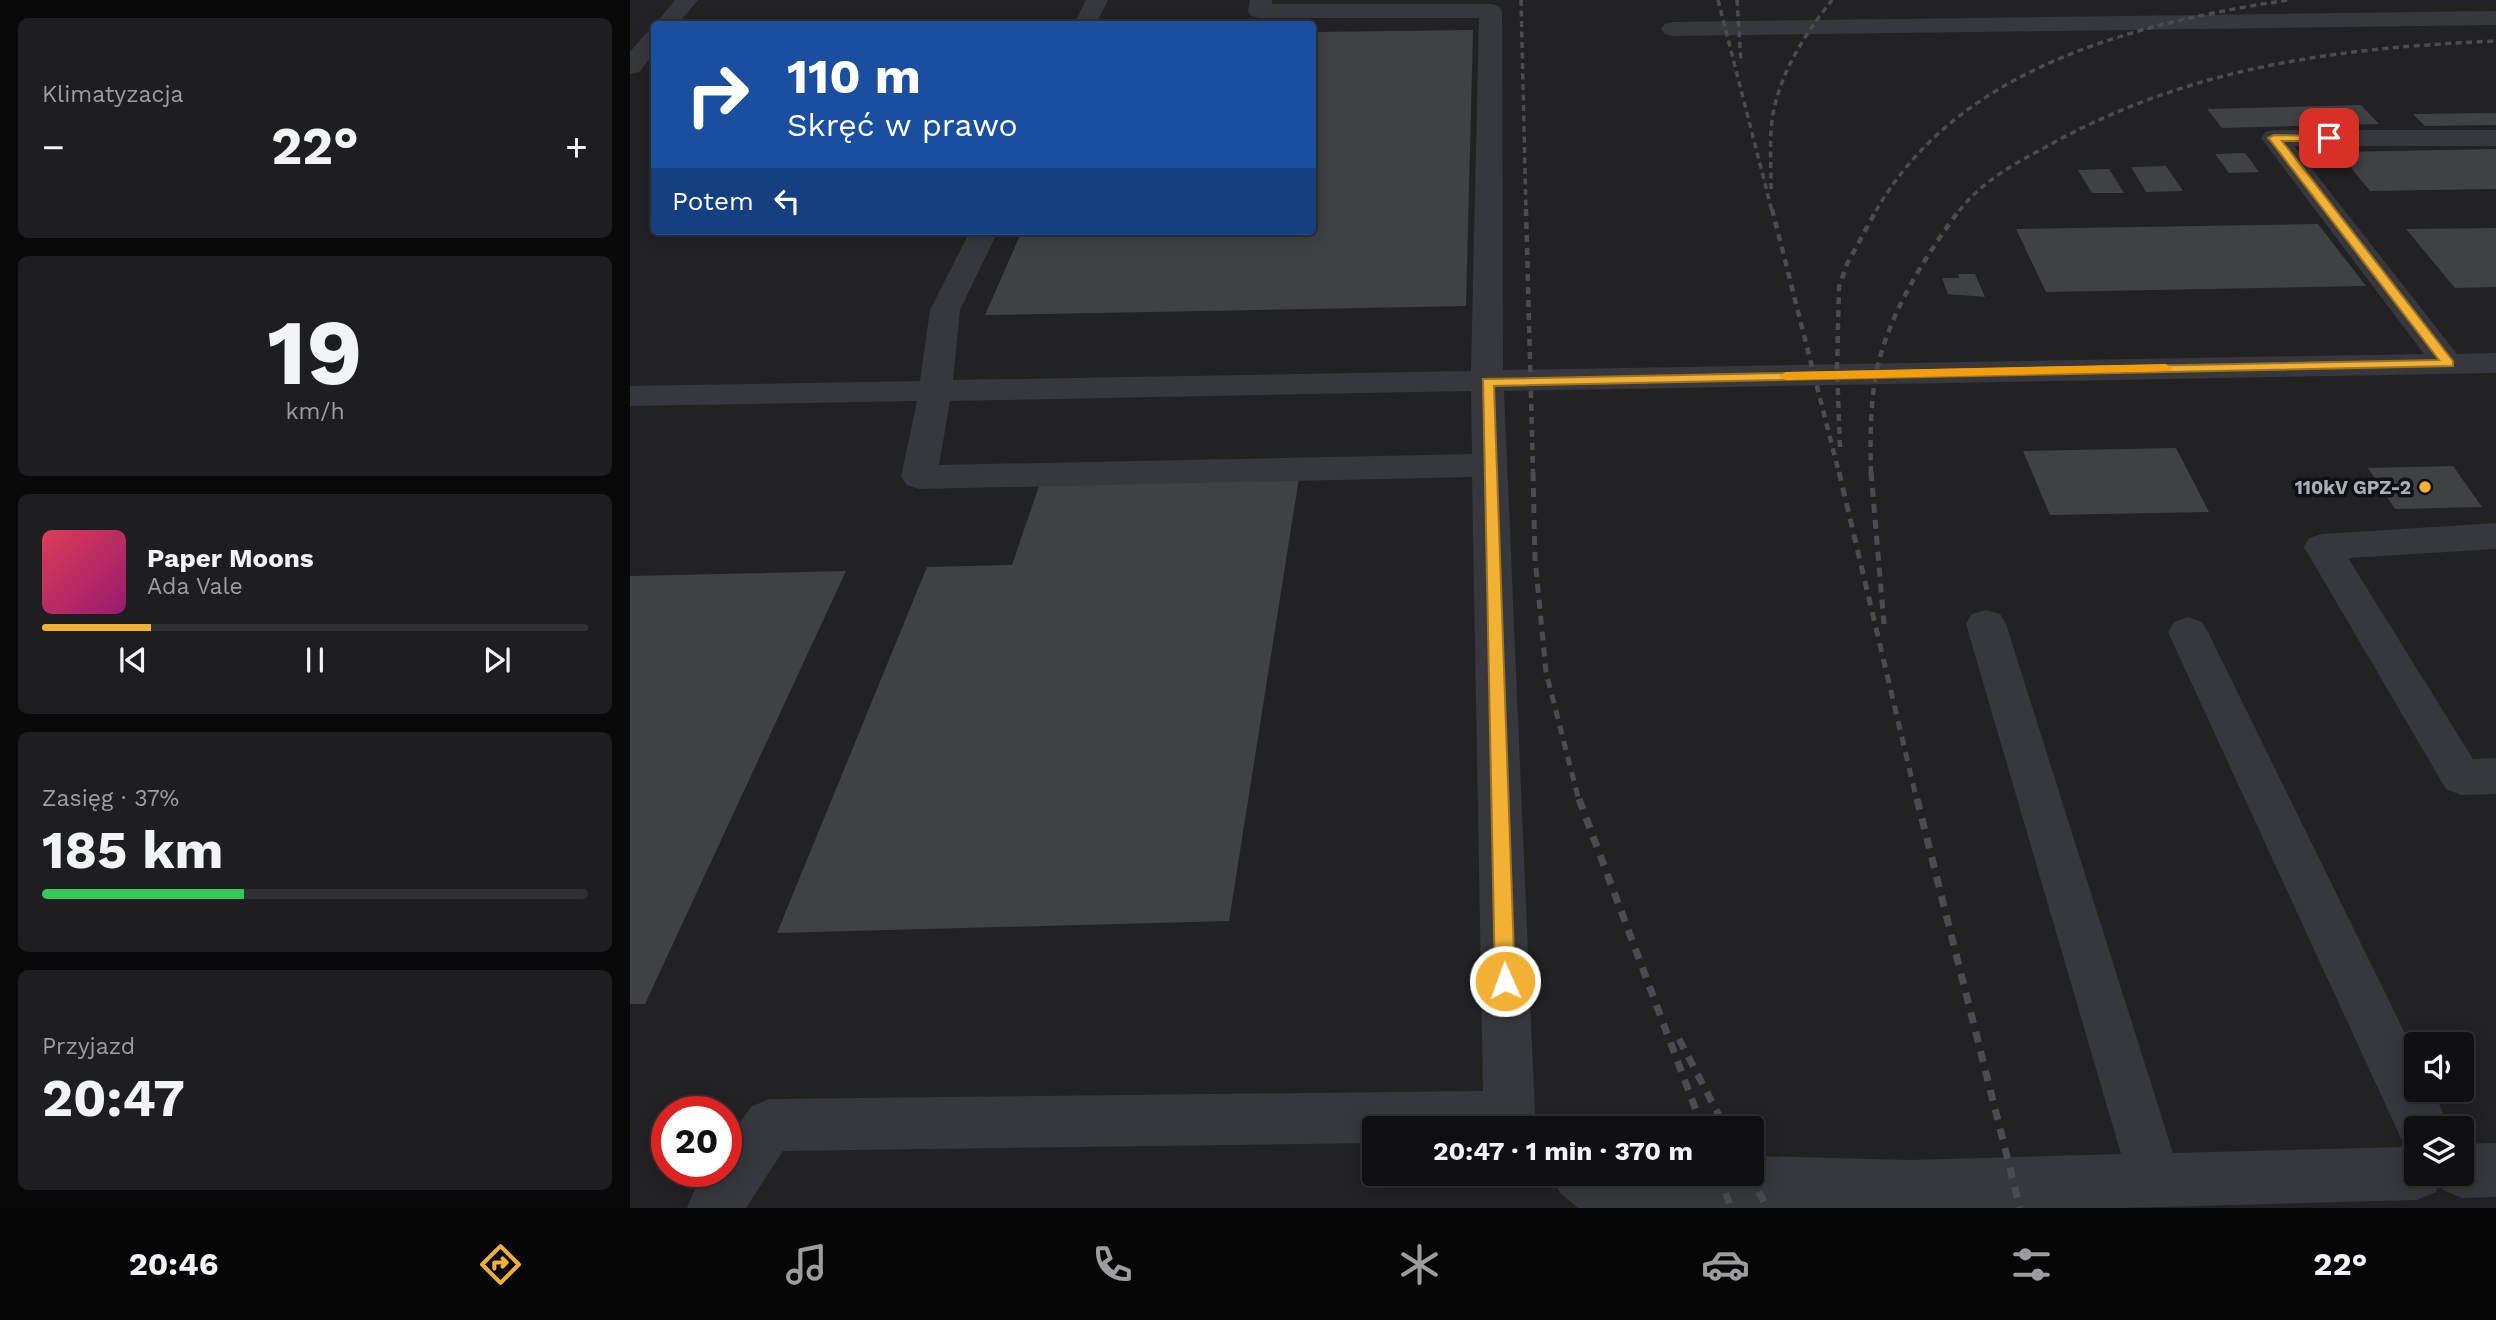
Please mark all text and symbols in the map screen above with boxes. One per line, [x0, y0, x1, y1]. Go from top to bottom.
text: 110 m [787, 47, 921, 105]
icon: right [672, 49, 763, 140]
text: Klimatyzacja [42, 81, 184, 108]
text: Skręć w prawo [787, 106, 1018, 144]
pin [2299, 108, 2359, 168]
text: 22° [271, 116, 359, 177]
icon: arrive [2310, 119, 2348, 157]
text: − [42, 125, 65, 169]
text: + [565, 125, 588, 169]
icon: left [768, 182, 806, 220]
text: Potem [672, 186, 754, 216]
text: 19 [267, 299, 363, 406]
text: km/h [285, 398, 345, 425]
place label: 110kV GPZ-2 [2295, 476, 2411, 499]
marker: 110kV GPZ-2 [2417, 479, 2433, 495]
text: Paper Moons [147, 543, 314, 573]
text: Ada Vale [147, 573, 243, 600]
icon: previous [114, 641, 152, 679]
icon: pause [296, 641, 334, 679]
icon: next [478, 641, 516, 679]
text: Zasięg · 37% [42, 785, 179, 812]
text: 185 km [42, 820, 223, 881]
position arrow [1468, 944, 1542, 1018]
map controls [2404, 1032, 2474, 1186]
button: sound [2404, 1032, 2474, 1102]
text: Przyjazd [42, 1033, 135, 1060]
text: 20:47 [42, 1068, 185, 1129]
speed limit sign: 20 [651, 1096, 742, 1187]
button: layers [2404, 1116, 2474, 1186]
text: 20:47 · 1 min · 370 m [1433, 1136, 1693, 1166]
icon: directions [476, 1240, 525, 1289]
icon: music [782, 1240, 831, 1289]
icon: phone [1088, 1240, 1137, 1289]
icon: climate [1395, 1240, 1444, 1289]
icon: car [1701, 1240, 1750, 1289]
icon: filters [2007, 1240, 2056, 1289]
text: 20:46 [129, 1245, 218, 1283]
text: 22° [2313, 1245, 2367, 1283]

